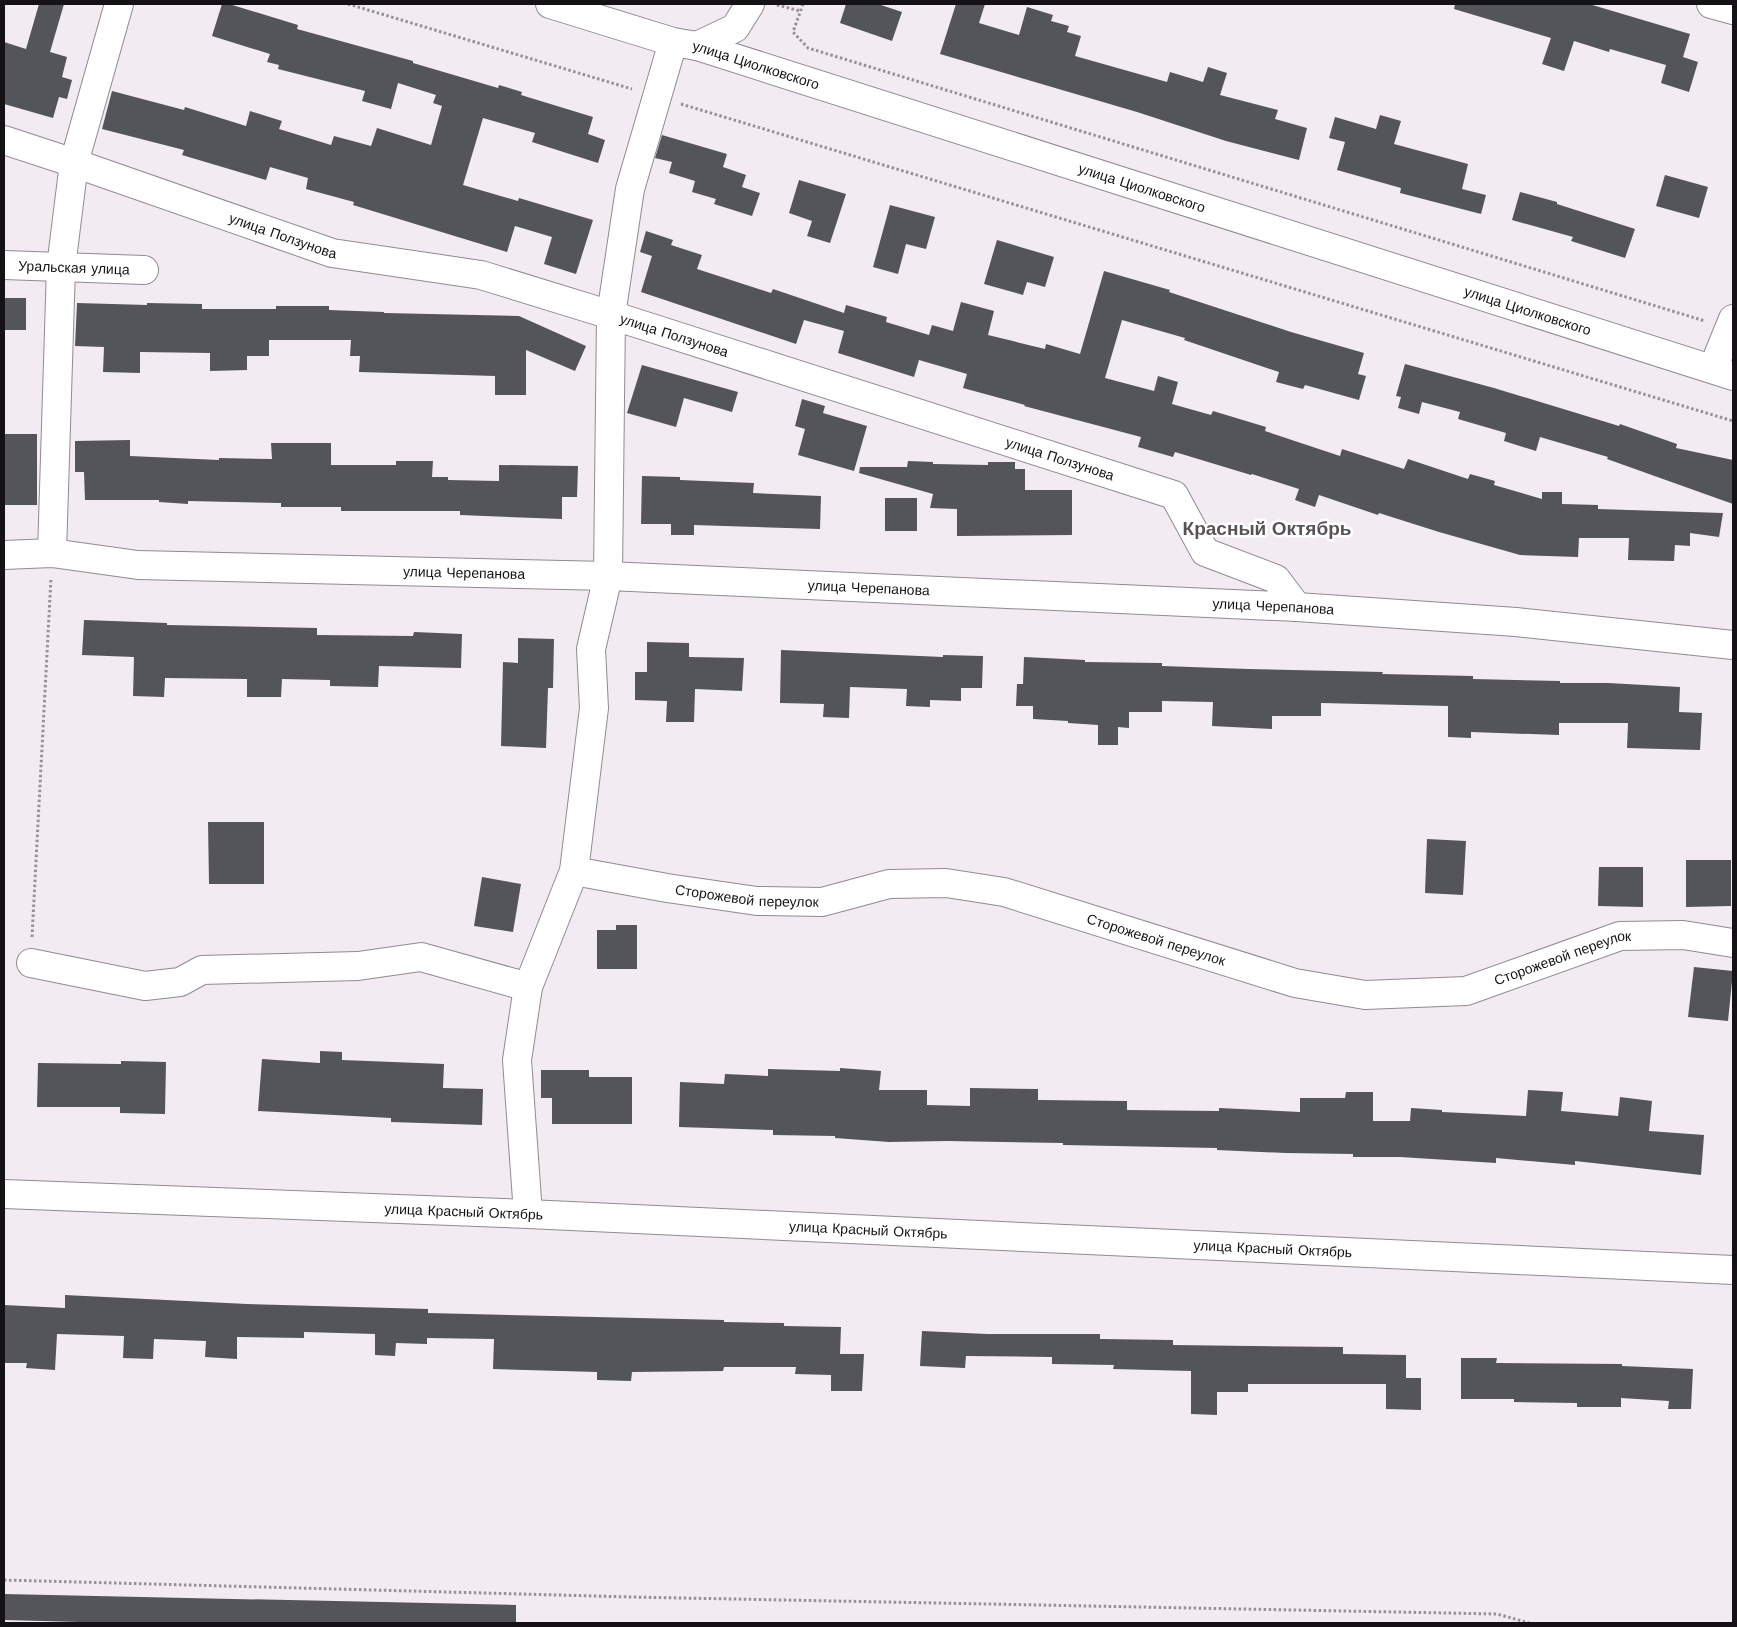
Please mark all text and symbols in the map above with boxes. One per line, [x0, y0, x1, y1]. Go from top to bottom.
street label: улица Циолковского [692, 37, 822, 93]
street label: улица Циолковского [1076, 160, 1208, 215]
street label: улица Ползунова [227, 210, 338, 262]
street label: Уральская улица [18, 258, 130, 277]
street label: улица Циолковского [1462, 283, 1593, 338]
street label: улица Ползунова [618, 310, 731, 360]
street label: улица Ползунова [1004, 434, 1116, 483]
district label: Красный Октябрь [1183, 517, 1351, 540]
street label: улица Черепанова [403, 563, 525, 582]
street label: улица Черепанова [807, 577, 930, 598]
street label: улица Черепанова [1212, 595, 1335, 618]
street label: Сторожевой переулок [674, 881, 820, 910]
street label: Сторожевой переулок [1085, 910, 1228, 969]
street label: Сторожевой переулок [1492, 928, 1632, 988]
street label: улица Красный Октябрь [384, 1201, 543, 1223]
street label: улица Красный Октябрь [789, 1218, 948, 1241]
street label: улица Красный Октябрь [1193, 1237, 1352, 1260]

